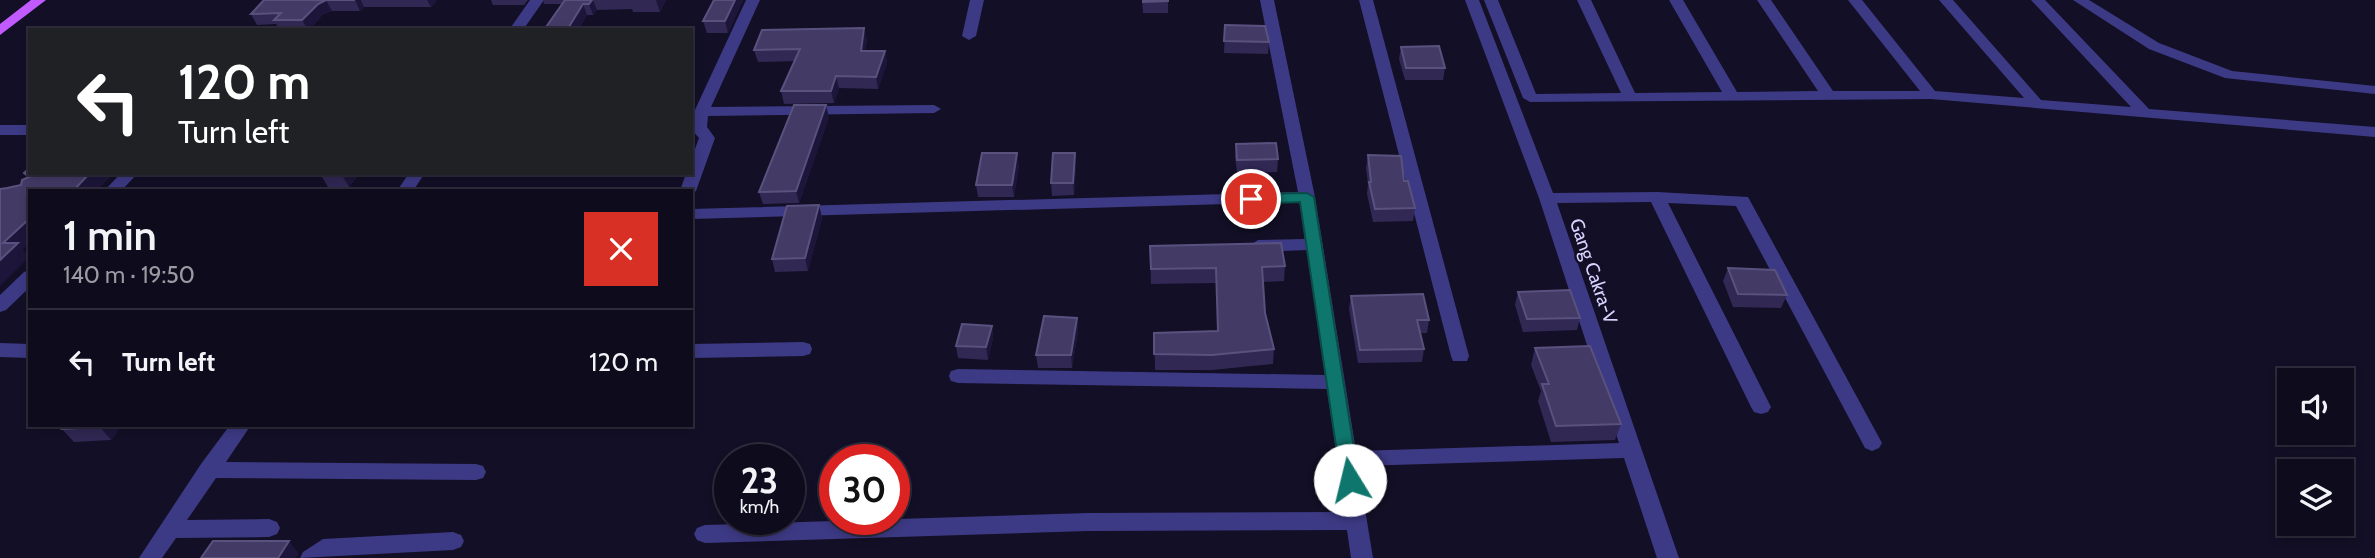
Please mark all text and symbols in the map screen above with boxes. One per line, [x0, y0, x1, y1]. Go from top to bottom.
text: 120 m [178, 52, 310, 111]
icon: left [63, 56, 154, 147]
text: Turn left [178, 112, 289, 151]
pin [1221, 169, 1281, 229]
icon: arrive [1232, 180, 1270, 218]
text: 1 min [63, 209, 157, 261]
button: close [584, 212, 658, 286]
street label: Gang Cakra-V [1565, 215, 1622, 327]
text: 140 m · 19:50 [63, 261, 195, 289]
icon: left [63, 343, 101, 381]
text: Turn left [122, 346, 215, 378]
text: 120 m [589, 346, 658, 378]
map controls [2277, 368, 2354, 536]
button: sound [2277, 368, 2354, 445]
position arrow [1313, 443, 1387, 517]
speed limit sign: 30 [819, 444, 910, 535]
text: 23 [741, 459, 778, 502]
button: layers [2277, 459, 2354, 536]
text: km/h [740, 496, 779, 518]

